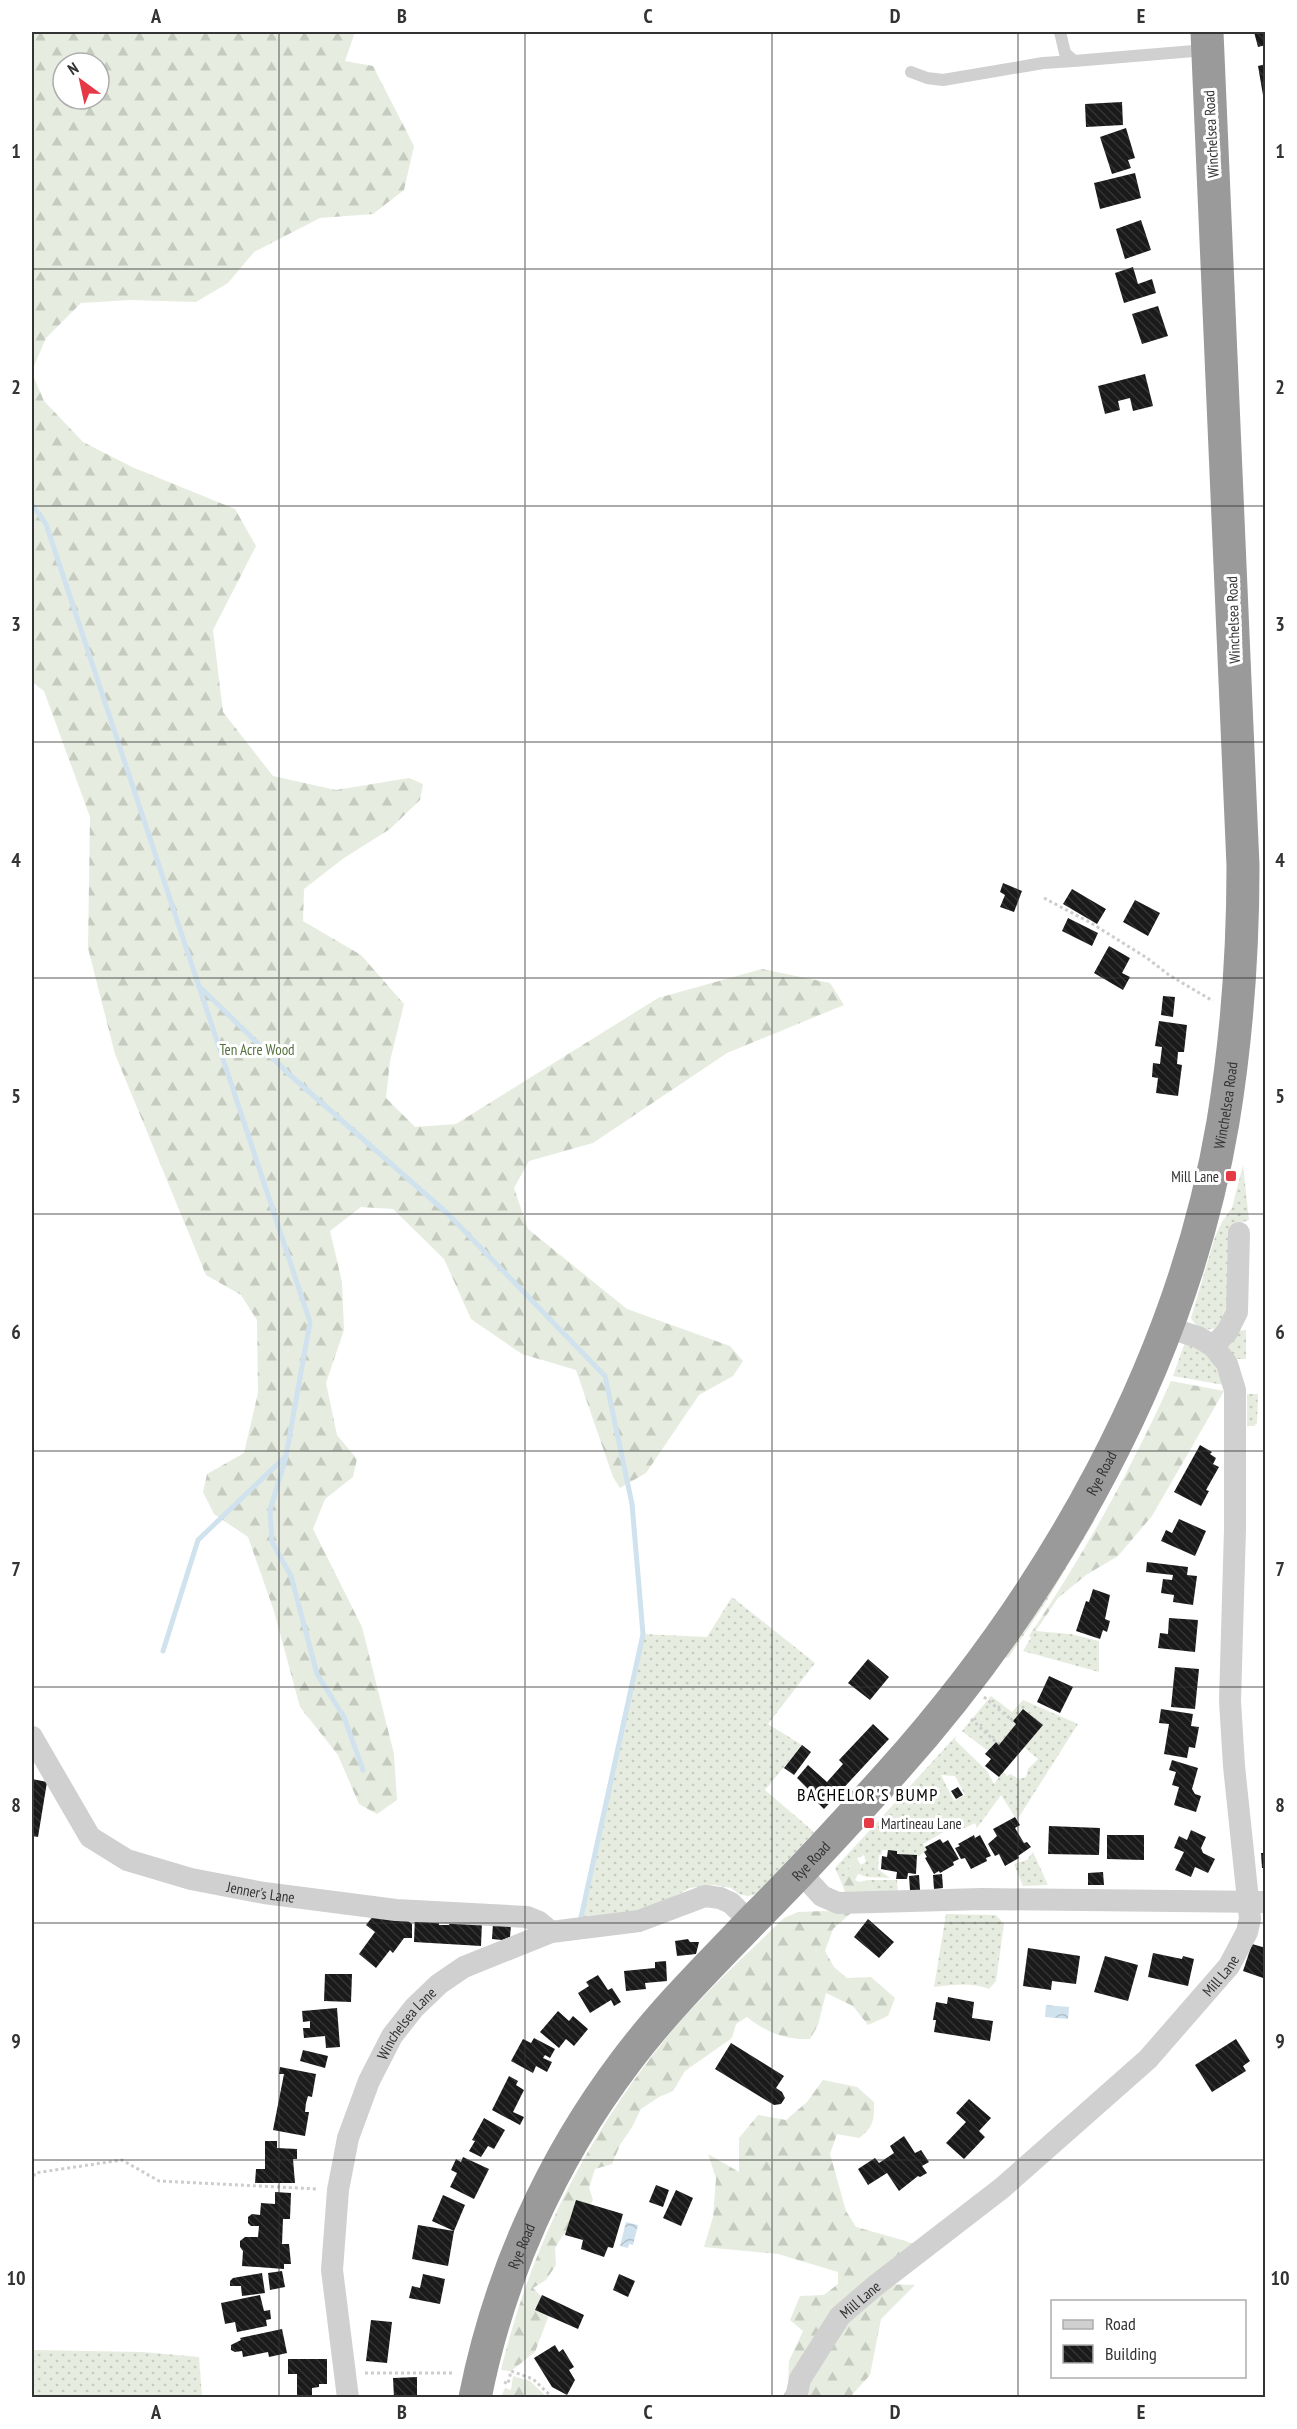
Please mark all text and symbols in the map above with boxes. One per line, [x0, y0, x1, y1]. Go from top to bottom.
text: A [150, 3, 162, 29]
text: B [397, 3, 407, 29]
text: C [643, 3, 653, 29]
text: D [890, 3, 901, 29]
text: E [1137, 3, 1145, 29]
north arrow [51, 51, 111, 111]
text: N [64, 58, 82, 79]
street label: Winchelsea Road [1199, 90, 1223, 178]
text: 1 [11, 138, 21, 164]
text: 1 [1275, 138, 1285, 164]
text: 2 [11, 374, 21, 400]
text: 2 [1275, 374, 1285, 400]
street label: Winchelsea Road [1222, 576, 1244, 664]
text: 3 [11, 611, 21, 637]
text: 3 [1275, 611, 1285, 637]
text: 4 [11, 847, 21, 873]
text: 4 [1275, 847, 1285, 873]
park label: Ten Acre Wood [219, 1040, 295, 1059]
street label: Winchelsea Road [1209, 1061, 1241, 1150]
text: 5 [11, 1083, 21, 1109]
text: 5 [1275, 1083, 1285, 1109]
place label: Mill Lane [1171, 1167, 1219, 1186]
marker: Mill Lane [1224, 1169, 1238, 1183]
text: 6 [11, 1319, 21, 1345]
text: 6 [1275, 1319, 1285, 1345]
street label: Rye Road [1081, 1448, 1120, 1498]
text: 7 [11, 1556, 21, 1582]
text: 7 [1275, 1556, 1285, 1582]
district label: BACHELOR'S BUMP [797, 1783, 939, 1806]
text: 8 [11, 1792, 21, 1818]
text: 8 [1275, 1792, 1285, 1818]
place label: Martineau Lane [881, 1814, 962, 1833]
marker: Martineau Lane [862, 1816, 876, 1830]
street label: Rye Road [787, 1837, 834, 1884]
street label: Jenner's Lane [224, 1876, 296, 1906]
street label: Mill Lane [1198, 1952, 1243, 2000]
street label: Winchelsea Lane [372, 1983, 440, 2063]
text: 9 [11, 2028, 21, 2054]
text: 9 [1275, 2028, 1285, 2054]
street label: Rye Road [503, 2220, 539, 2271]
text: 10 [6, 2265, 26, 2291]
text: 10 [1270, 2265, 1290, 2291]
street label: Mill Lane [835, 2276, 884, 2322]
legend [1051, 2300, 1246, 2378]
text: Road [1105, 2312, 1136, 2335]
text: Building [1105, 2342, 1157, 2365]
text: A [150, 2399, 162, 2425]
text: B [397, 2399, 407, 2425]
text: C [643, 2399, 653, 2425]
text: D [890, 2399, 901, 2425]
text: E [1137, 2399, 1145, 2425]

